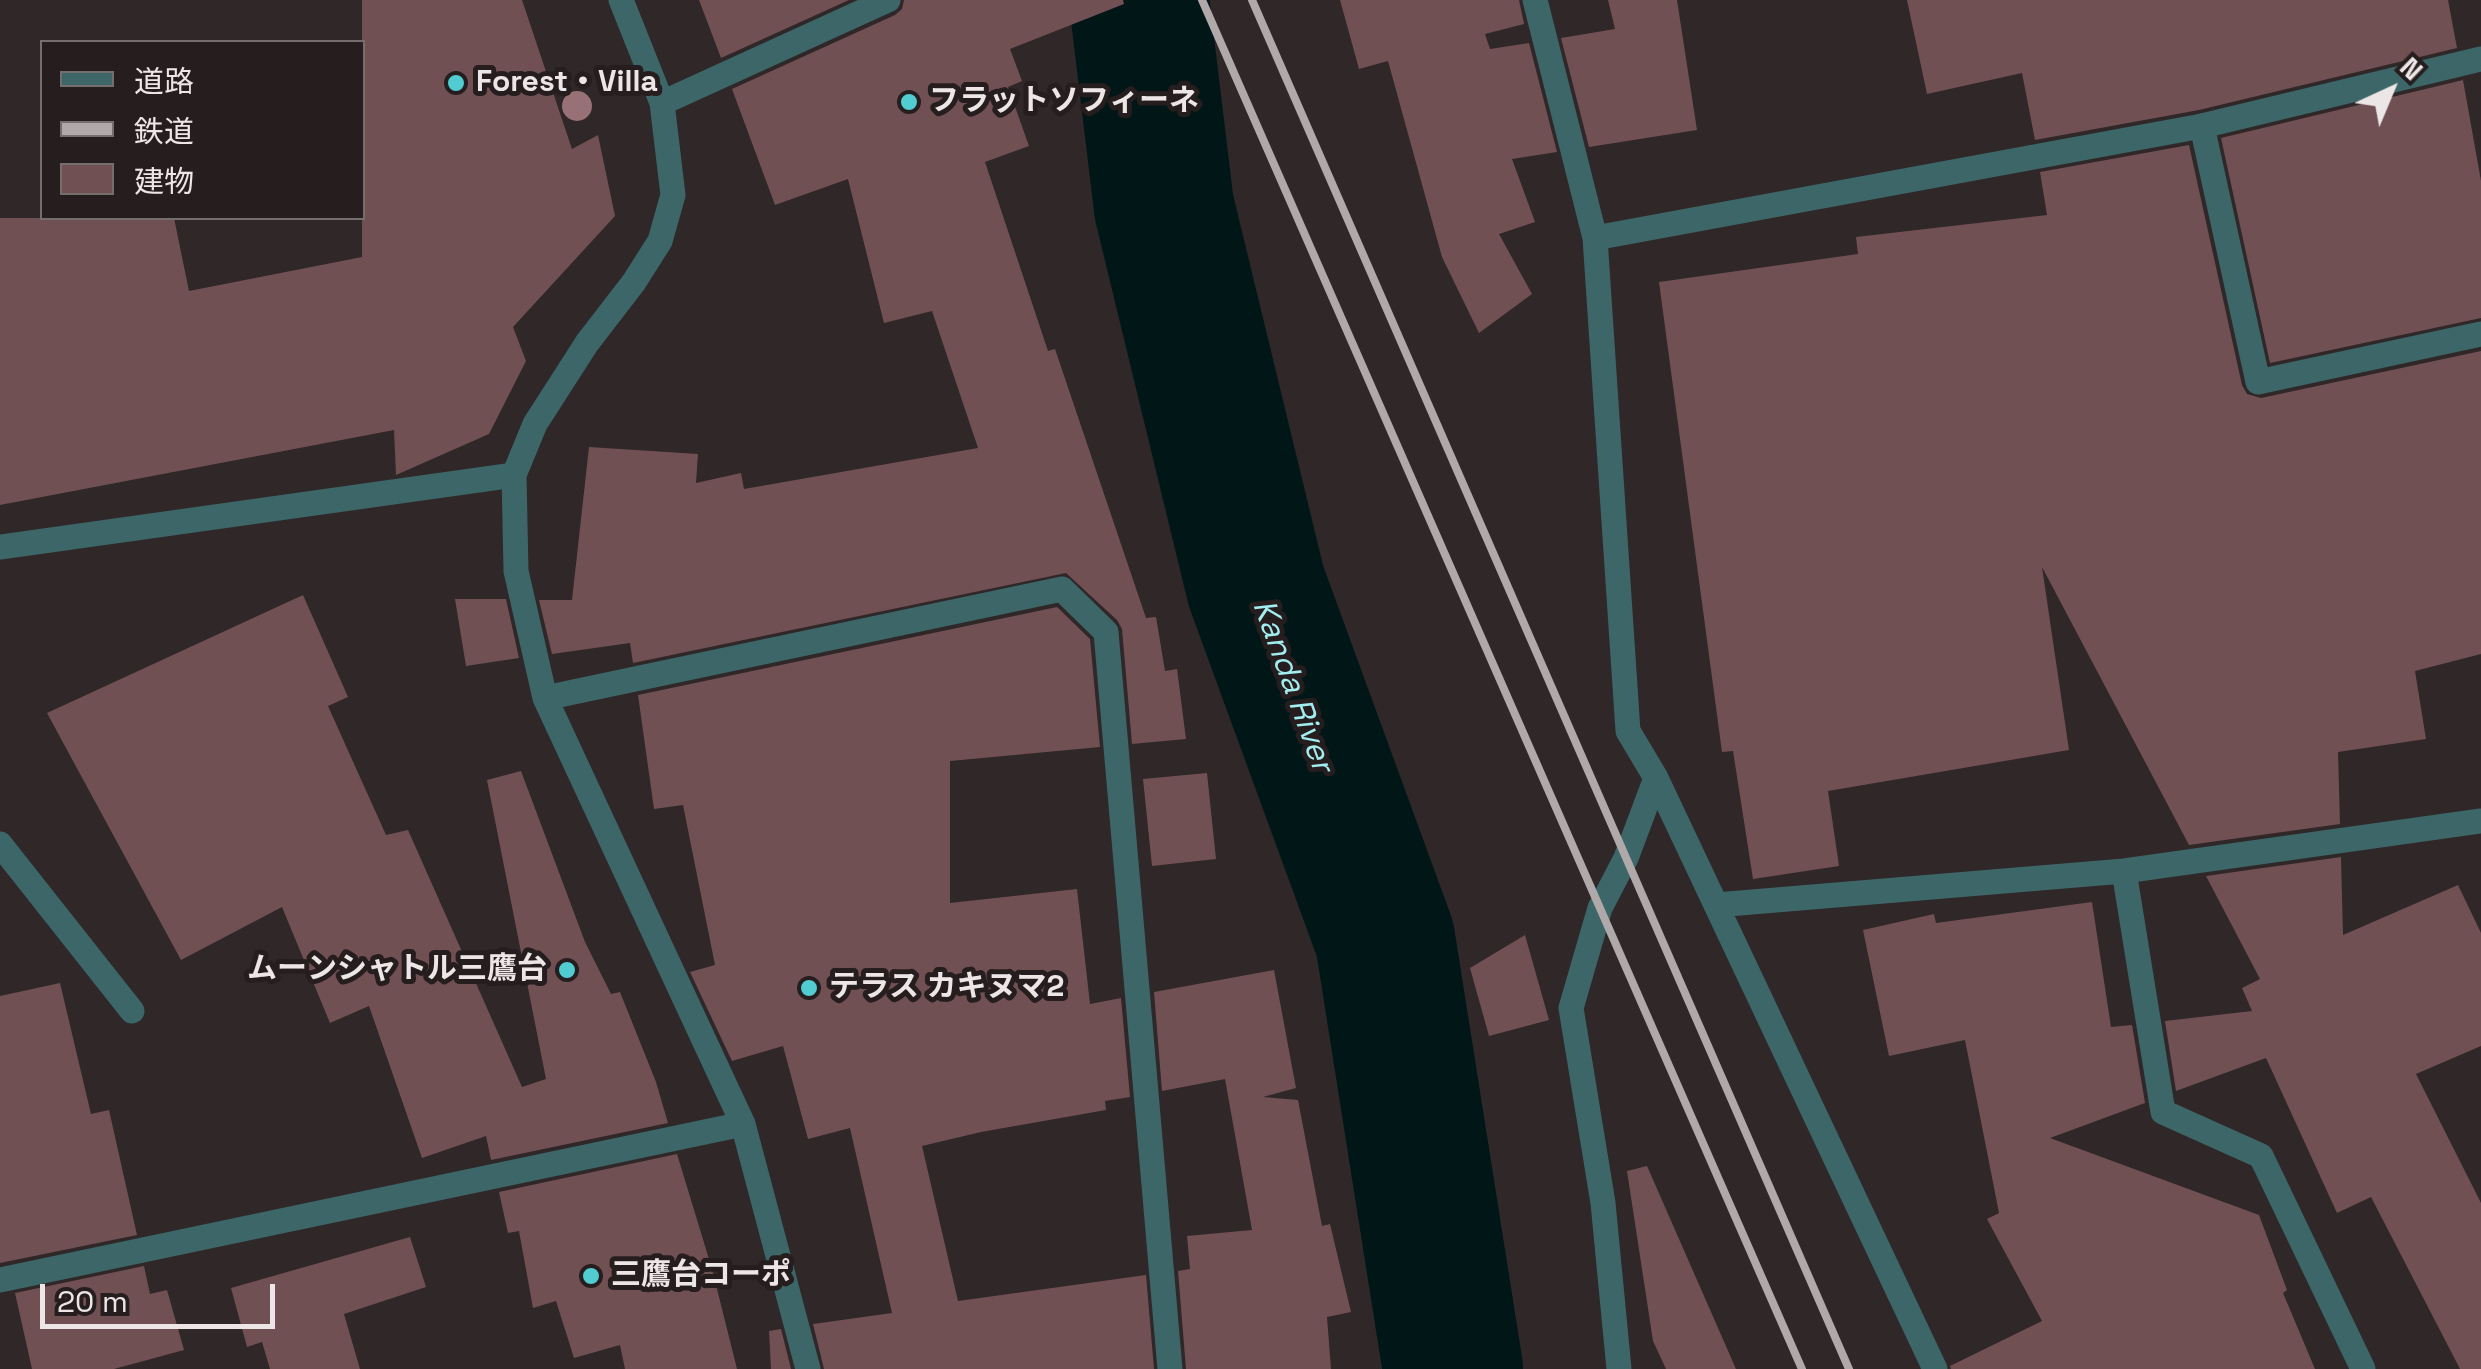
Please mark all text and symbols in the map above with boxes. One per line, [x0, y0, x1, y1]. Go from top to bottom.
legend [40, 40, 365, 220]
north arrow [2341, 40, 2441, 140]
text: N [2393, 49, 2431, 88]
text: 道路 [134, 62, 194, 101]
place label: Forest・Villa [476, 65, 658, 101]
marker: Forest・Villa [445, 72, 467, 94]
place label: フラットソフィーネ [929, 84, 1199, 120]
marker: フラットソフィーネ [898, 91, 920, 113]
text: 鉄道 [134, 112, 194, 151]
text: 建物 [134, 162, 194, 201]
water label: Kanda River [1243, 595, 1341, 777]
place label: ムーンシャトル三鷹台 [247, 952, 547, 988]
marker: ムーンシャトル三鷹台 [556, 959, 578, 981]
place label: テラス カキヌマ2 [829, 970, 1064, 1006]
marker: テラス カキヌマ2 [798, 977, 820, 999]
place label: 三鷹台コーポ [611, 1258, 791, 1294]
scale bar [45, 1264, 280, 1326]
marker: 三鷹台コーポ [580, 1265, 602, 1287]
text: 20 m [57, 1282, 128, 1321]

